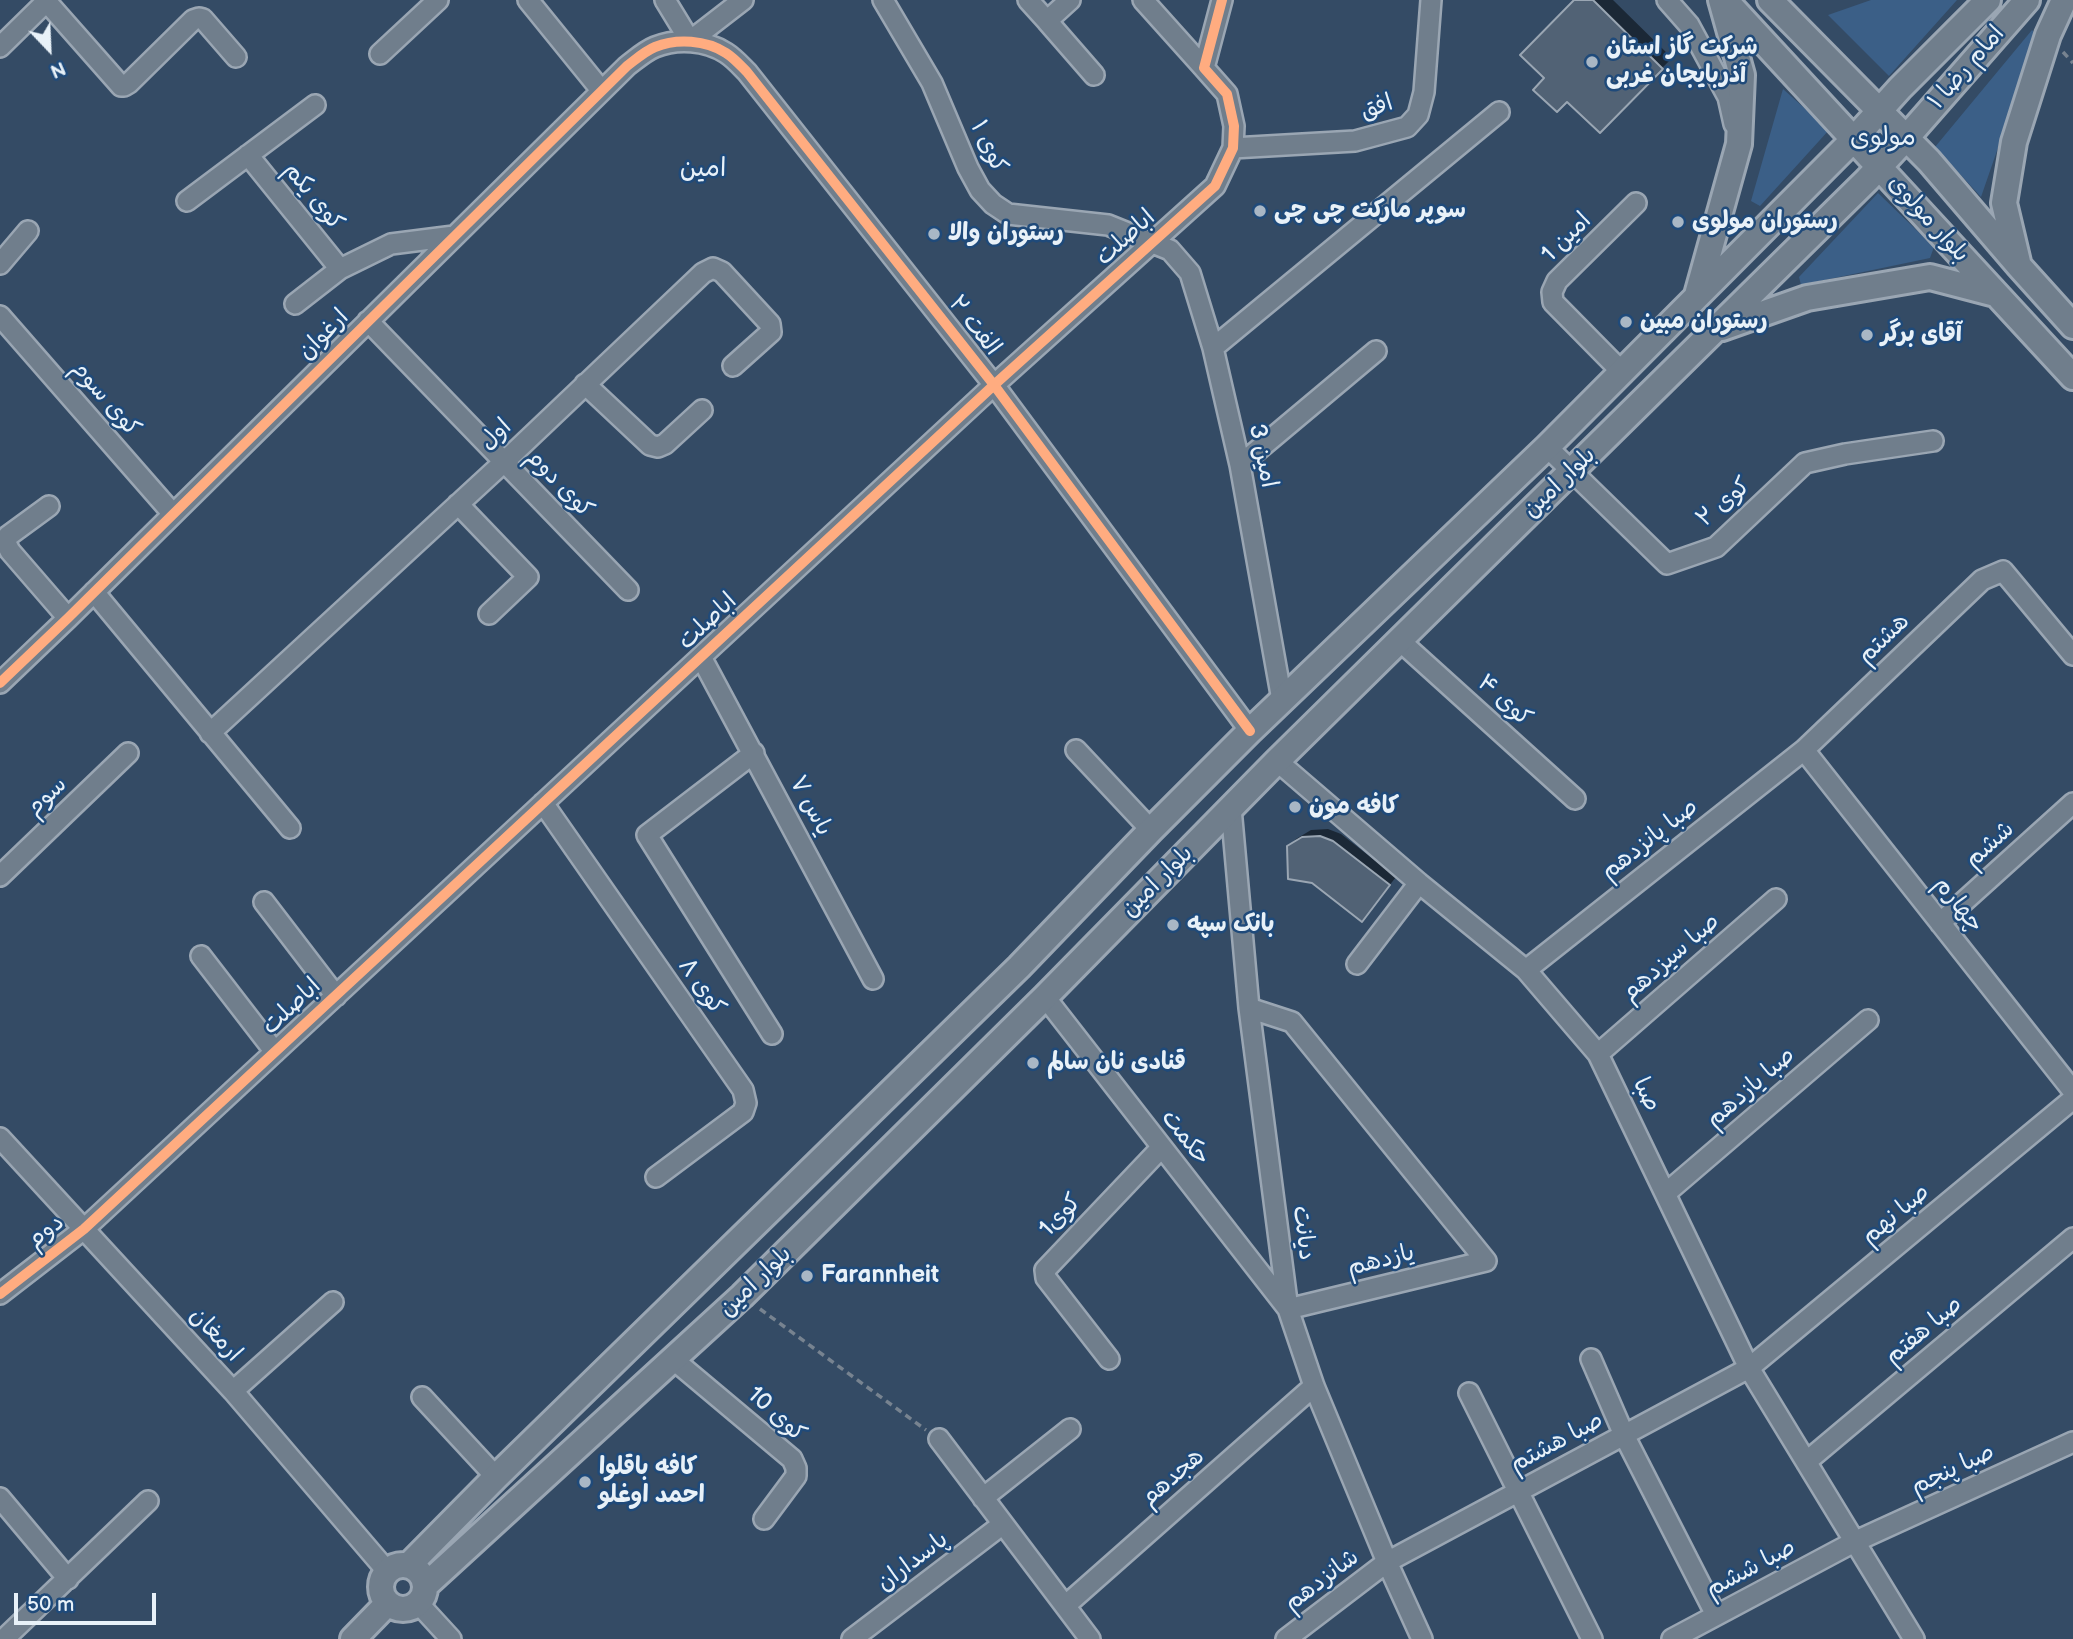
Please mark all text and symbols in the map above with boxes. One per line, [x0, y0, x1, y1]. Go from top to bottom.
north arrow [14, 14, 84, 84]
street label: امام رضا ۱ [1923, 20, 2011, 116]
place label: شرکت گاز استان آذربایجان غربی [1606, 34, 1758, 90]
marker: شرکت گاز استان آذربایجان غربی [1584, 54, 1600, 70]
text: N [46, 55, 68, 82]
street label: افق [1357, 89, 1397, 127]
street label: کوی ۱ [963, 116, 1013, 178]
district label: مولوی [1850, 122, 1916, 154]
district label: امین [680, 153, 726, 185]
street label: کوی یکم [277, 157, 349, 237]
street label: بلوار مولوی [1881, 169, 1975, 269]
place label: سوپر مارکت چی چی [1274, 197, 1466, 225]
marker: سوپر مارکت چی چی [1252, 203, 1268, 219]
street label: اباصلت [1090, 204, 1162, 272]
street label: امین 1 [1536, 207, 1598, 269]
place label: رستوران مولوی [1692, 208, 1838, 236]
marker: رستوران مولوی [1670, 214, 1686, 230]
place label: رستوران والا [948, 220, 1064, 248]
marker: رستوران والا [926, 226, 942, 242]
street label: الفت ۲ [942, 290, 1006, 362]
street label: ارغوان [293, 304, 355, 366]
place label: رستوران مبین [1640, 308, 1768, 336]
marker: رستوران مبین [1618, 314, 1634, 330]
place label: آقاى برگر [1881, 321, 1962, 349]
marker: آقاى برگر [1859, 327, 1875, 343]
street label: کوی سوم [64, 355, 146, 443]
street label: اول [474, 413, 518, 457]
street label: امین 3 [1241, 422, 1283, 490]
street label: بلوار امین [1518, 441, 1602, 525]
street label: کوی دوم [519, 443, 599, 525]
street label: کوی ۲ [1691, 472, 1757, 534]
street label: اباصلت [673, 588, 743, 656]
street label: هشتم [1852, 608, 1916, 670]
street label: کوی ۴ [1471, 669, 1537, 733]
street label: سوم [21, 771, 73, 823]
street label: یاس ۷ [782, 771, 838, 841]
place label: کافه مون [1309, 793, 1399, 821]
street label: صبا پانزدهم [1596, 793, 1704, 887]
marker: کافه مون [1287, 799, 1303, 815]
street label: ششم [1959, 815, 2021, 875]
street label: بلوار امین [1116, 840, 1200, 924]
street label: چهارم [1927, 871, 1989, 939]
street label: صبا سیزدهم [1616, 908, 1726, 1008]
place label: بانک سپه [1187, 911, 1274, 939]
marker: بانک سپه [1165, 917, 1181, 933]
street label: کوی ۸ [671, 953, 731, 1021]
street label: اباصلت [257, 973, 327, 1041]
street label: صبا یازدهم [1701, 1041, 1801, 1135]
place label: قنادی نان سالم [1047, 1049, 1186, 1077]
marker: قنادی نان سالم [1025, 1055, 1041, 1071]
street label: صبا [1626, 1073, 1666, 1117]
street label: حکمت [1154, 1104, 1216, 1172]
street label: صبا نهم [1856, 1178, 1936, 1252]
street label: کوی1 [1034, 1188, 1088, 1244]
street label: دیانت [1285, 1204, 1321, 1262]
street label: دوم [22, 1209, 70, 1255]
street label: یازدهم [1345, 1239, 1417, 1283]
street label: بلوار امین [714, 1240, 798, 1324]
place label: Farannheit [821, 1262, 939, 1290]
marker: Farannheit [799, 1268, 815, 1284]
street label: صبا هفتم [1879, 1290, 1969, 1372]
street label: ارمغان [183, 1302, 247, 1368]
street label: کوی 10 [741, 1381, 811, 1449]
street label: صبا هشتم [1505, 1406, 1609, 1480]
street label: صبا پنجم [1907, 1438, 1999, 1502]
street label: هجدهم [1135, 1443, 1211, 1513]
place label: کافه باقلوا احمد اوغلو [599, 1454, 705, 1510]
marker: کافه باقلوا احمد اوغلو [577, 1474, 593, 1490]
street label: پاسداران [872, 1526, 954, 1598]
street label: صبا ششم [1701, 1533, 1801, 1605]
street label: شانزدهم [1279, 1544, 1365, 1618]
scale bar [18, 1580, 159, 1624]
text: 50 m [27, 1592, 74, 1617]

